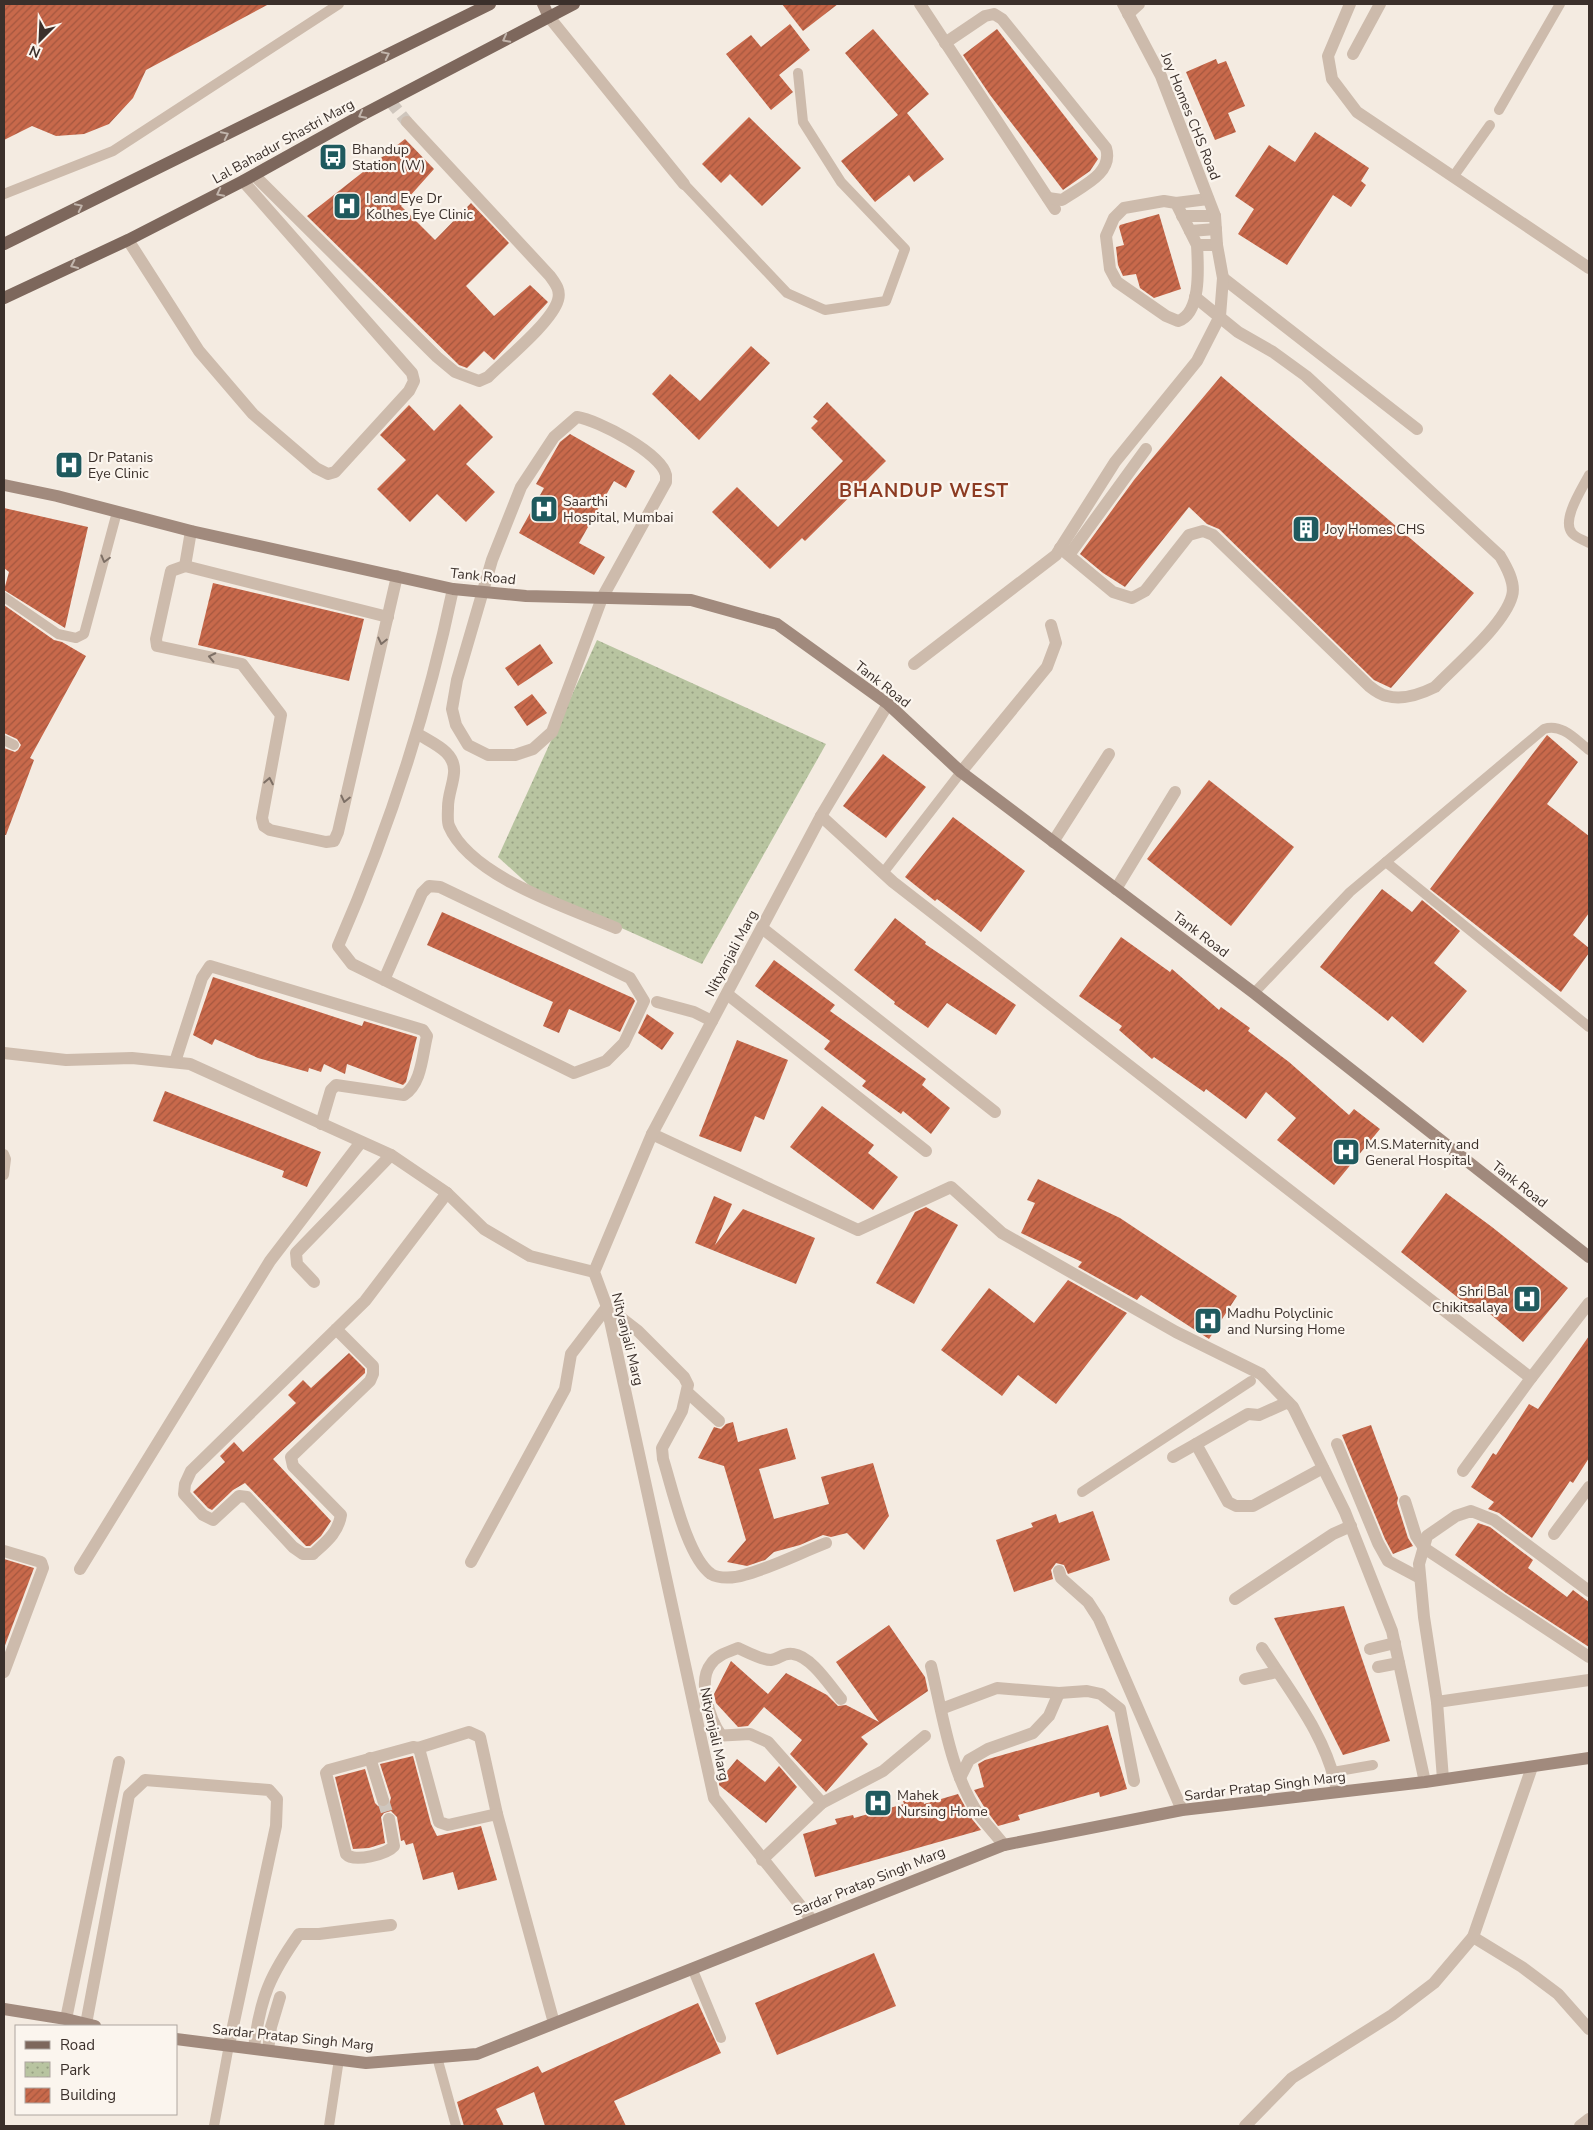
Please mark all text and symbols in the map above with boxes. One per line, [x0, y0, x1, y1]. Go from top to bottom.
north arrow [15, 15, 65, 65]
one-way arrow [502, 33, 511, 43]
text: N [26, 41, 44, 62]
street label: Joy Homes CHS Road [1156, 49, 1225, 183]
one-way arrow [381, 51, 390, 61]
street label: Lal Bahadur Shastri Marg [209, 94, 358, 188]
one-way arrow [359, 109, 368, 119]
one-way arrow [219, 131, 228, 141]
place label: Bhandup Station (W) [352, 140, 426, 175]
bus stop icon: Bhandup Station (W) [318, 142, 348, 172]
one-way arrow [216, 187, 225, 197]
place label: I and Eye Dr Kolhes Eye Clinic [366, 189, 473, 224]
hospital icon: I and Eye Dr Kolhes Eye Clinic [332, 191, 362, 221]
one-way arrow [74, 203, 83, 213]
one-way arrow [70, 259, 79, 270]
place label: Dr Patanis Eye Clinic [88, 448, 153, 483]
hospital icon: Dr Patanis Eye Clinic [54, 450, 84, 480]
district label: BHANDUP WEST [839, 478, 1009, 504]
place label: Saarthi Hospital, Mumbai [563, 492, 674, 527]
hospital icon: Saarthi Hospital, Mumbai [529, 494, 559, 524]
building icon: Joy Homes CHS [1291, 514, 1321, 544]
place label: Joy Homes CHS [1324, 520, 1425, 539]
one-way arrow [100, 554, 110, 562]
street label: Tank Road [449, 564, 517, 589]
one-way arrow [377, 636, 388, 645]
one-way arrow [207, 653, 216, 663]
street label: Tank Road [851, 657, 915, 712]
one-way arrow [263, 777, 273, 785]
one-way arrow [340, 794, 351, 803]
street label: Nityanjali Marg [701, 907, 762, 1000]
street label: Tank Road [1169, 907, 1233, 962]
place label: M.S.Maternity and General Hospital [1365, 1135, 1479, 1170]
hospital icon: M.S.Maternity and General Hospital [1331, 1137, 1361, 1167]
street label: Tank Road [1488, 1157, 1552, 1212]
place label: Shri Bal Chikitsalaya [1432, 1282, 1509, 1317]
hospital icon: Shri Bal Chikitsalaya [1512, 1284, 1542, 1314]
street label: Nityanjali Marg [607, 1291, 648, 1388]
place label: Madhu Polyclinic and Nursing Home [1227, 1304, 1345, 1339]
hospital icon: Madhu Polyclinic and Nursing Home [1193, 1306, 1223, 1336]
street label: Nityanjali Marg [695, 1686, 734, 1783]
street label: Sardar Pratap Singh Marg [1183, 1767, 1347, 1806]
place label: Mahek Nursing Home [897, 1786, 988, 1821]
hospital icon: Mahek Nursing Home [863, 1788, 893, 1818]
street label: Sardar Pratap Singh Marg [790, 1842, 948, 1921]
street label: Sardar Pratap Singh Marg [211, 2020, 375, 2055]
legend [15, 2025, 178, 2115]
text: Road [60, 2035, 95, 2055]
text: Park [60, 2060, 90, 2080]
text: Building [60, 2085, 116, 2105]

